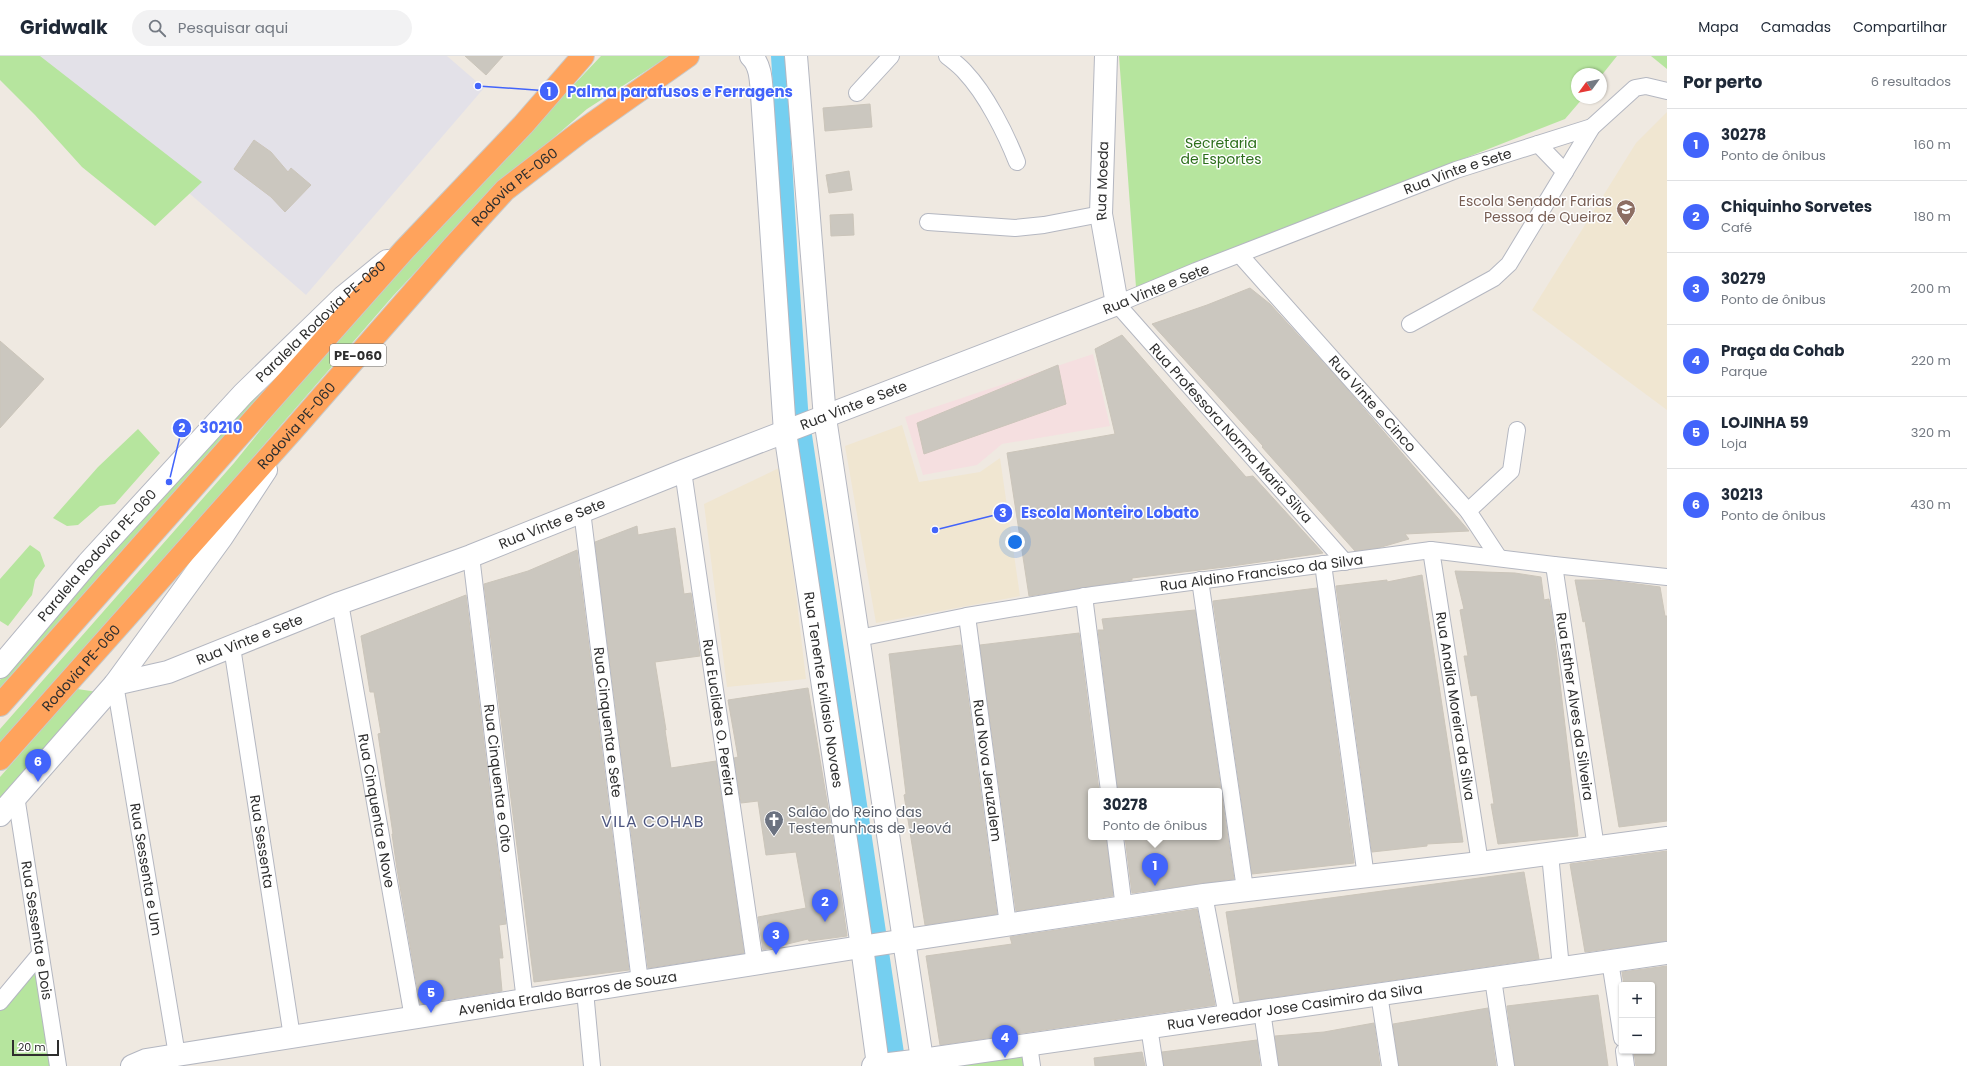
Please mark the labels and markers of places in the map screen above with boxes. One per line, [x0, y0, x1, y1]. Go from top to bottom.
callout: Palma parafusos e Ferragens [539, 78, 801, 105]
place label: Escola Senador Farias Pessoa de Queiroz [1459, 191, 1612, 227]
school or university icon: Escola Senador Farias Pessoa de Queiroz [1615, 198, 1637, 226]
callout: 30210 [172, 414, 250, 441]
callout: Escola Monteiro Lobato [993, 499, 1207, 526]
pin: 6 [25, 749, 51, 782]
place label: Salão do Reino das Testemunhas de Jeová [788, 802, 951, 838]
church icon: Salão do Reino das Testemunhas de Jeová [763, 809, 785, 837]
pin: 1 [1142, 853, 1168, 886]
pin: 2 [812, 889, 838, 922]
pin: 3 [763, 922, 789, 955]
pin: 5 [418, 980, 444, 1013]
pin: 4 [992, 1025, 1018, 1058]

